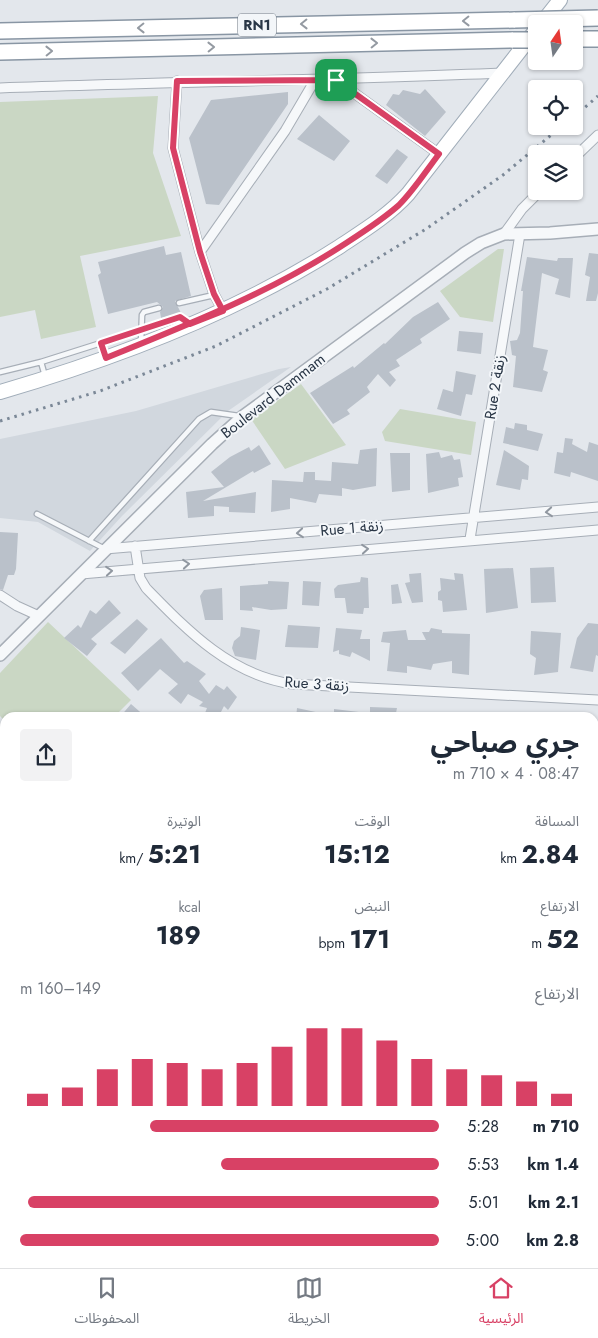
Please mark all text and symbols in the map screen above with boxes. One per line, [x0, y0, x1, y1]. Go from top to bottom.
road number: RN1 [238, 14, 276, 36]
north arrow [528, 15, 582, 70]
map controls [528, 15, 583, 200]
one-way arrow [462, 16, 470, 26]
one-way arrow [299, 19, 307, 30]
one-way arrow [137, 23, 144, 33]
one-way arrow [370, 38, 378, 48]
one-way arrow [208, 42, 215, 52]
one-way arrow [45, 46, 53, 56]
pin [315, 59, 357, 101]
icon: arrive [322, 66, 350, 94]
button: locate [528, 80, 583, 135]
button: layers [528, 145, 583, 200]
street label: Boulevard Dammam [216, 348, 330, 444]
street label: Rue 2 زنقة [479, 353, 511, 421]
one-way arrow [545, 506, 553, 517]
street label: Rue 1 زنقة [319, 514, 385, 542]
one-way arrow [296, 527, 304, 538]
one-way arrow [362, 543, 370, 554]
one-way arrow [182, 559, 190, 570]
one-way arrow [105, 566, 113, 577]
street label: Rue 3 زنقة [284, 671, 350, 697]
text: جري صباحي [430, 722, 579, 763]
button: share [20, 729, 72, 781]
text: 08:47 · 4 × 710 m [453, 762, 579, 785]
text: الوتيرة [167, 811, 201, 831]
text: الوقت [355, 811, 390, 831]
text: المسافة [535, 811, 579, 831]
text: 5:21 [148, 836, 201, 872]
text: 15:12 [324, 836, 390, 872]
text: 2.84 [521, 836, 579, 872]
text: /km [119, 848, 148, 868]
text: km [500, 848, 521, 868]
text: النبض [354, 896, 390, 916]
text: الارتفاع [541, 896, 579, 916]
text: kcal [178, 897, 201, 917]
text: 189 [156, 917, 201, 953]
text: 171 [349, 921, 390, 957]
text: 52 [546, 921, 579, 957]
text: bpm [318, 933, 349, 953]
text: m [531, 933, 546, 953]
text: 149–160 m [20, 977, 101, 1000]
text: الارتفاع [535, 982, 579, 1005]
text: 5:28 [467, 1115, 499, 1138]
text: 710 m [533, 1115, 579, 1138]
text: 5:53 [467, 1153, 499, 1176]
text: 1.4 km [527, 1153, 579, 1176]
text: 5:01 [468, 1191, 499, 1214]
text: 2.1 km [528, 1191, 579, 1214]
text: 5:00 [466, 1229, 499, 1252]
text: 2.8 km [526, 1229, 579, 1252]
tab: المحفوظات [74, 1274, 139, 1333]
tab: الخريطة [288, 1274, 330, 1333]
tab: الرئيسية [479, 1274, 524, 1333]

